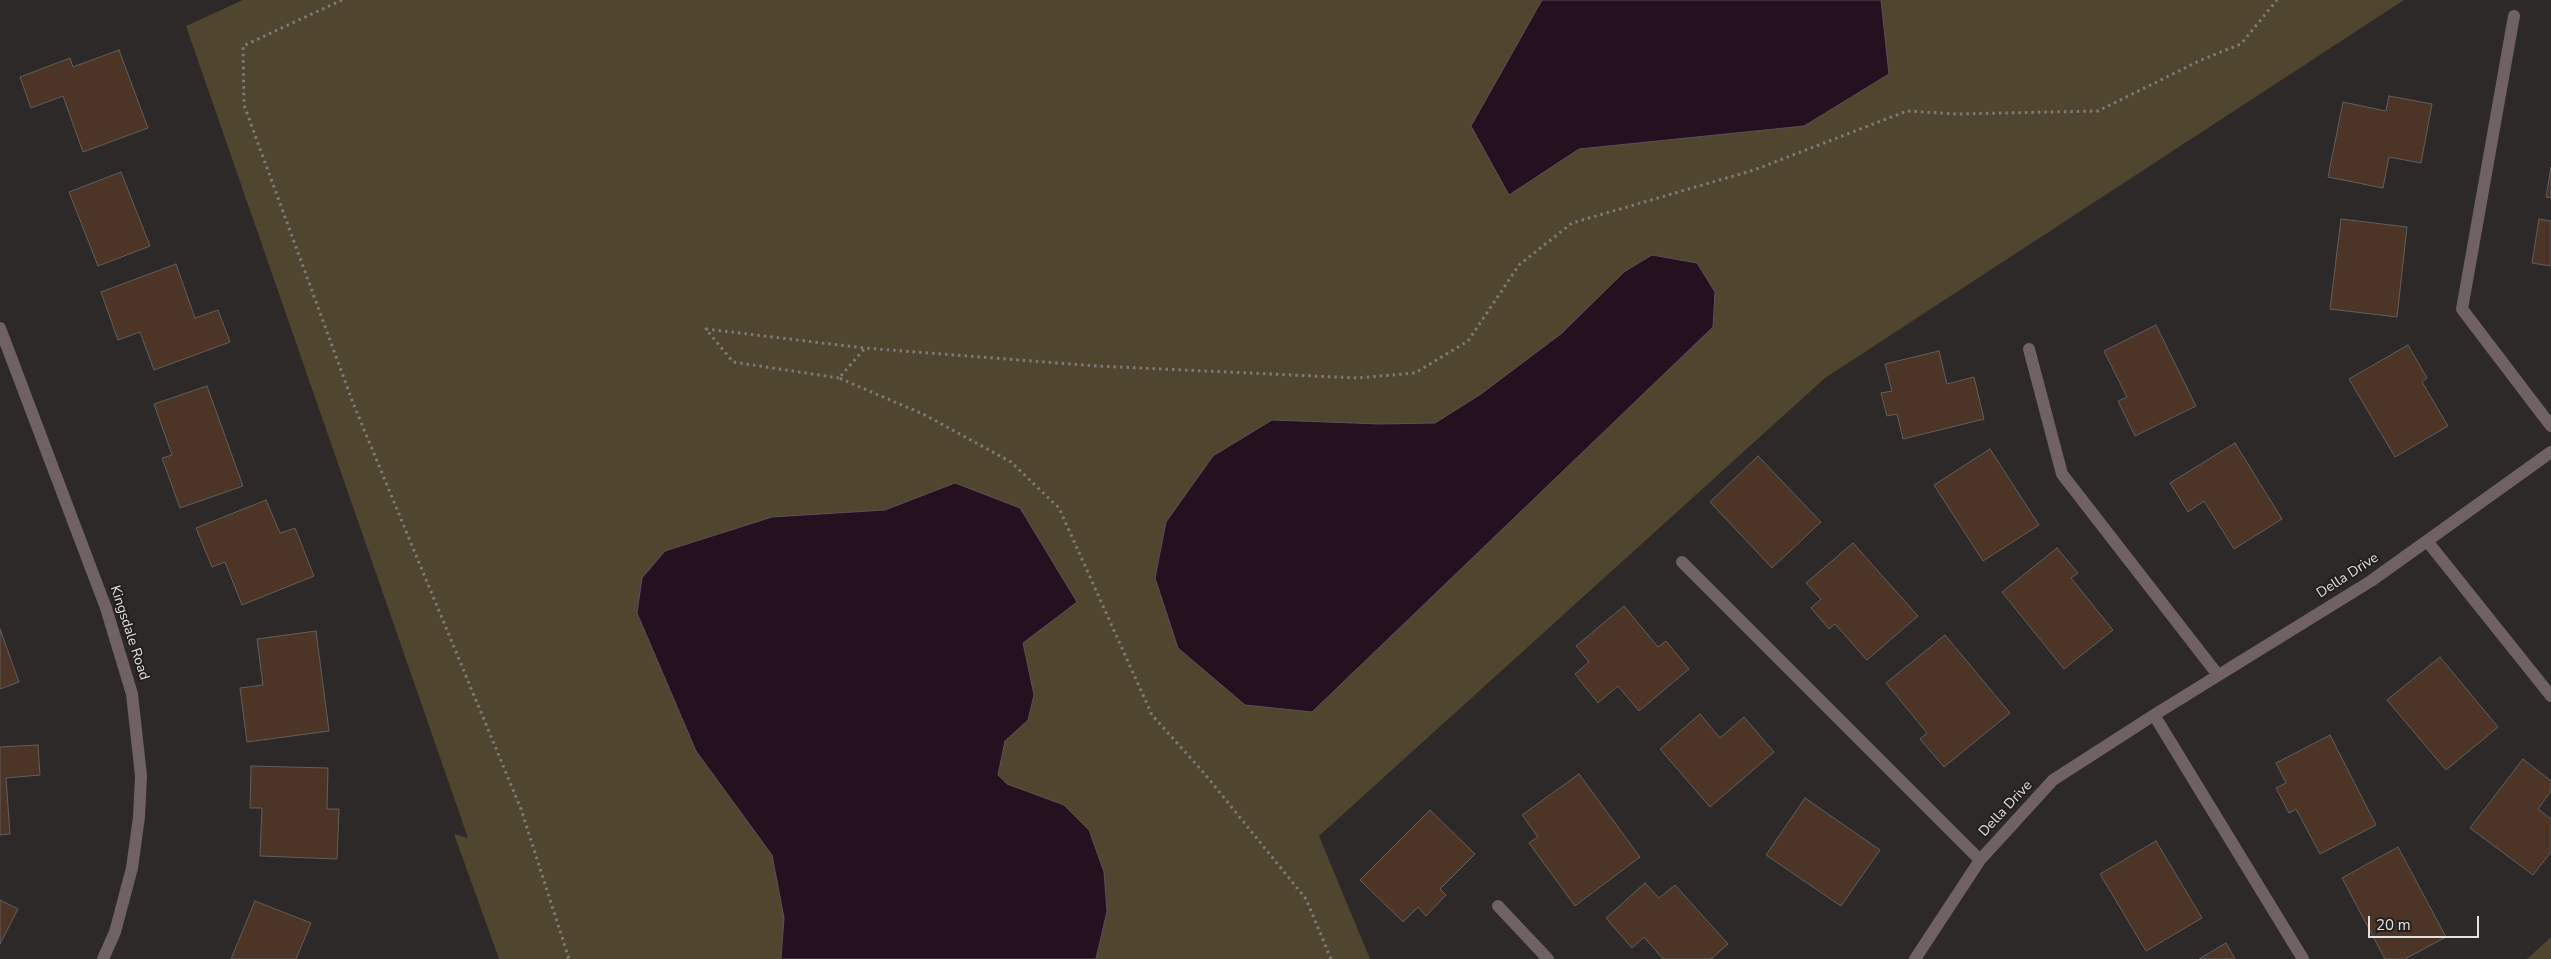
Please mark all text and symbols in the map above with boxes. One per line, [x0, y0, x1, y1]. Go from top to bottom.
street label: Della Drive [2314, 550, 2382, 602]
street label: Kingsdale Road [106, 584, 152, 682]
street label: Della Drive [1976, 778, 2036, 840]
scale bar [2371, 906, 2482, 938]
text: 20 m [2376, 915, 2411, 935]

